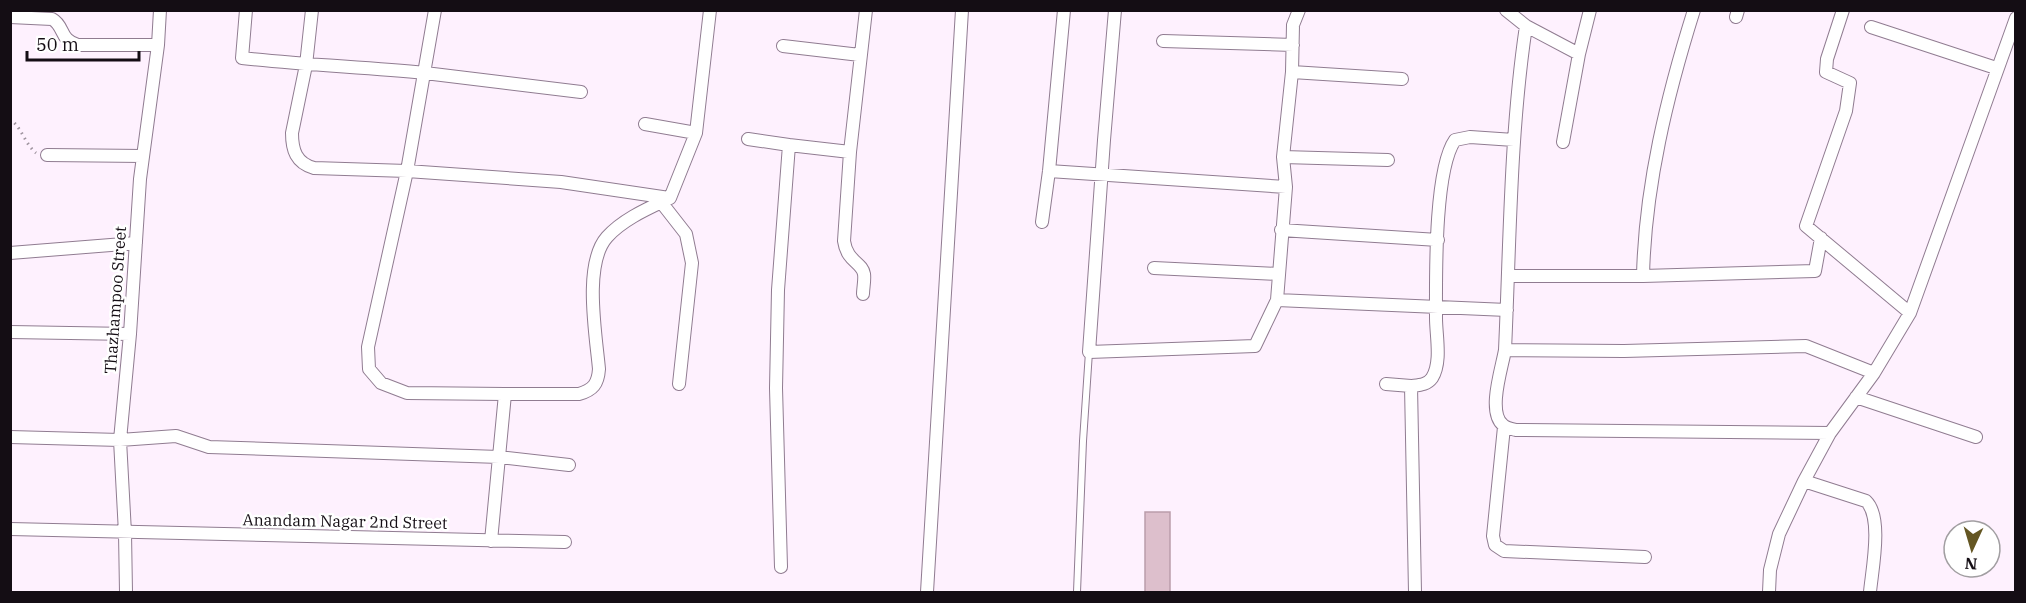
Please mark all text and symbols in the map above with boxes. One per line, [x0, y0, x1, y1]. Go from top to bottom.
scale bar [27, 24, 140, 62]
text: 50 m [36, 33, 79, 56]
street label: Thazhampoo Street [100, 225, 130, 375]
street label: Anandam Nagar 2nd Street [242, 509, 448, 533]
north arrow [1942, 519, 2002, 579]
text: N [1964, 554, 1978, 574]

